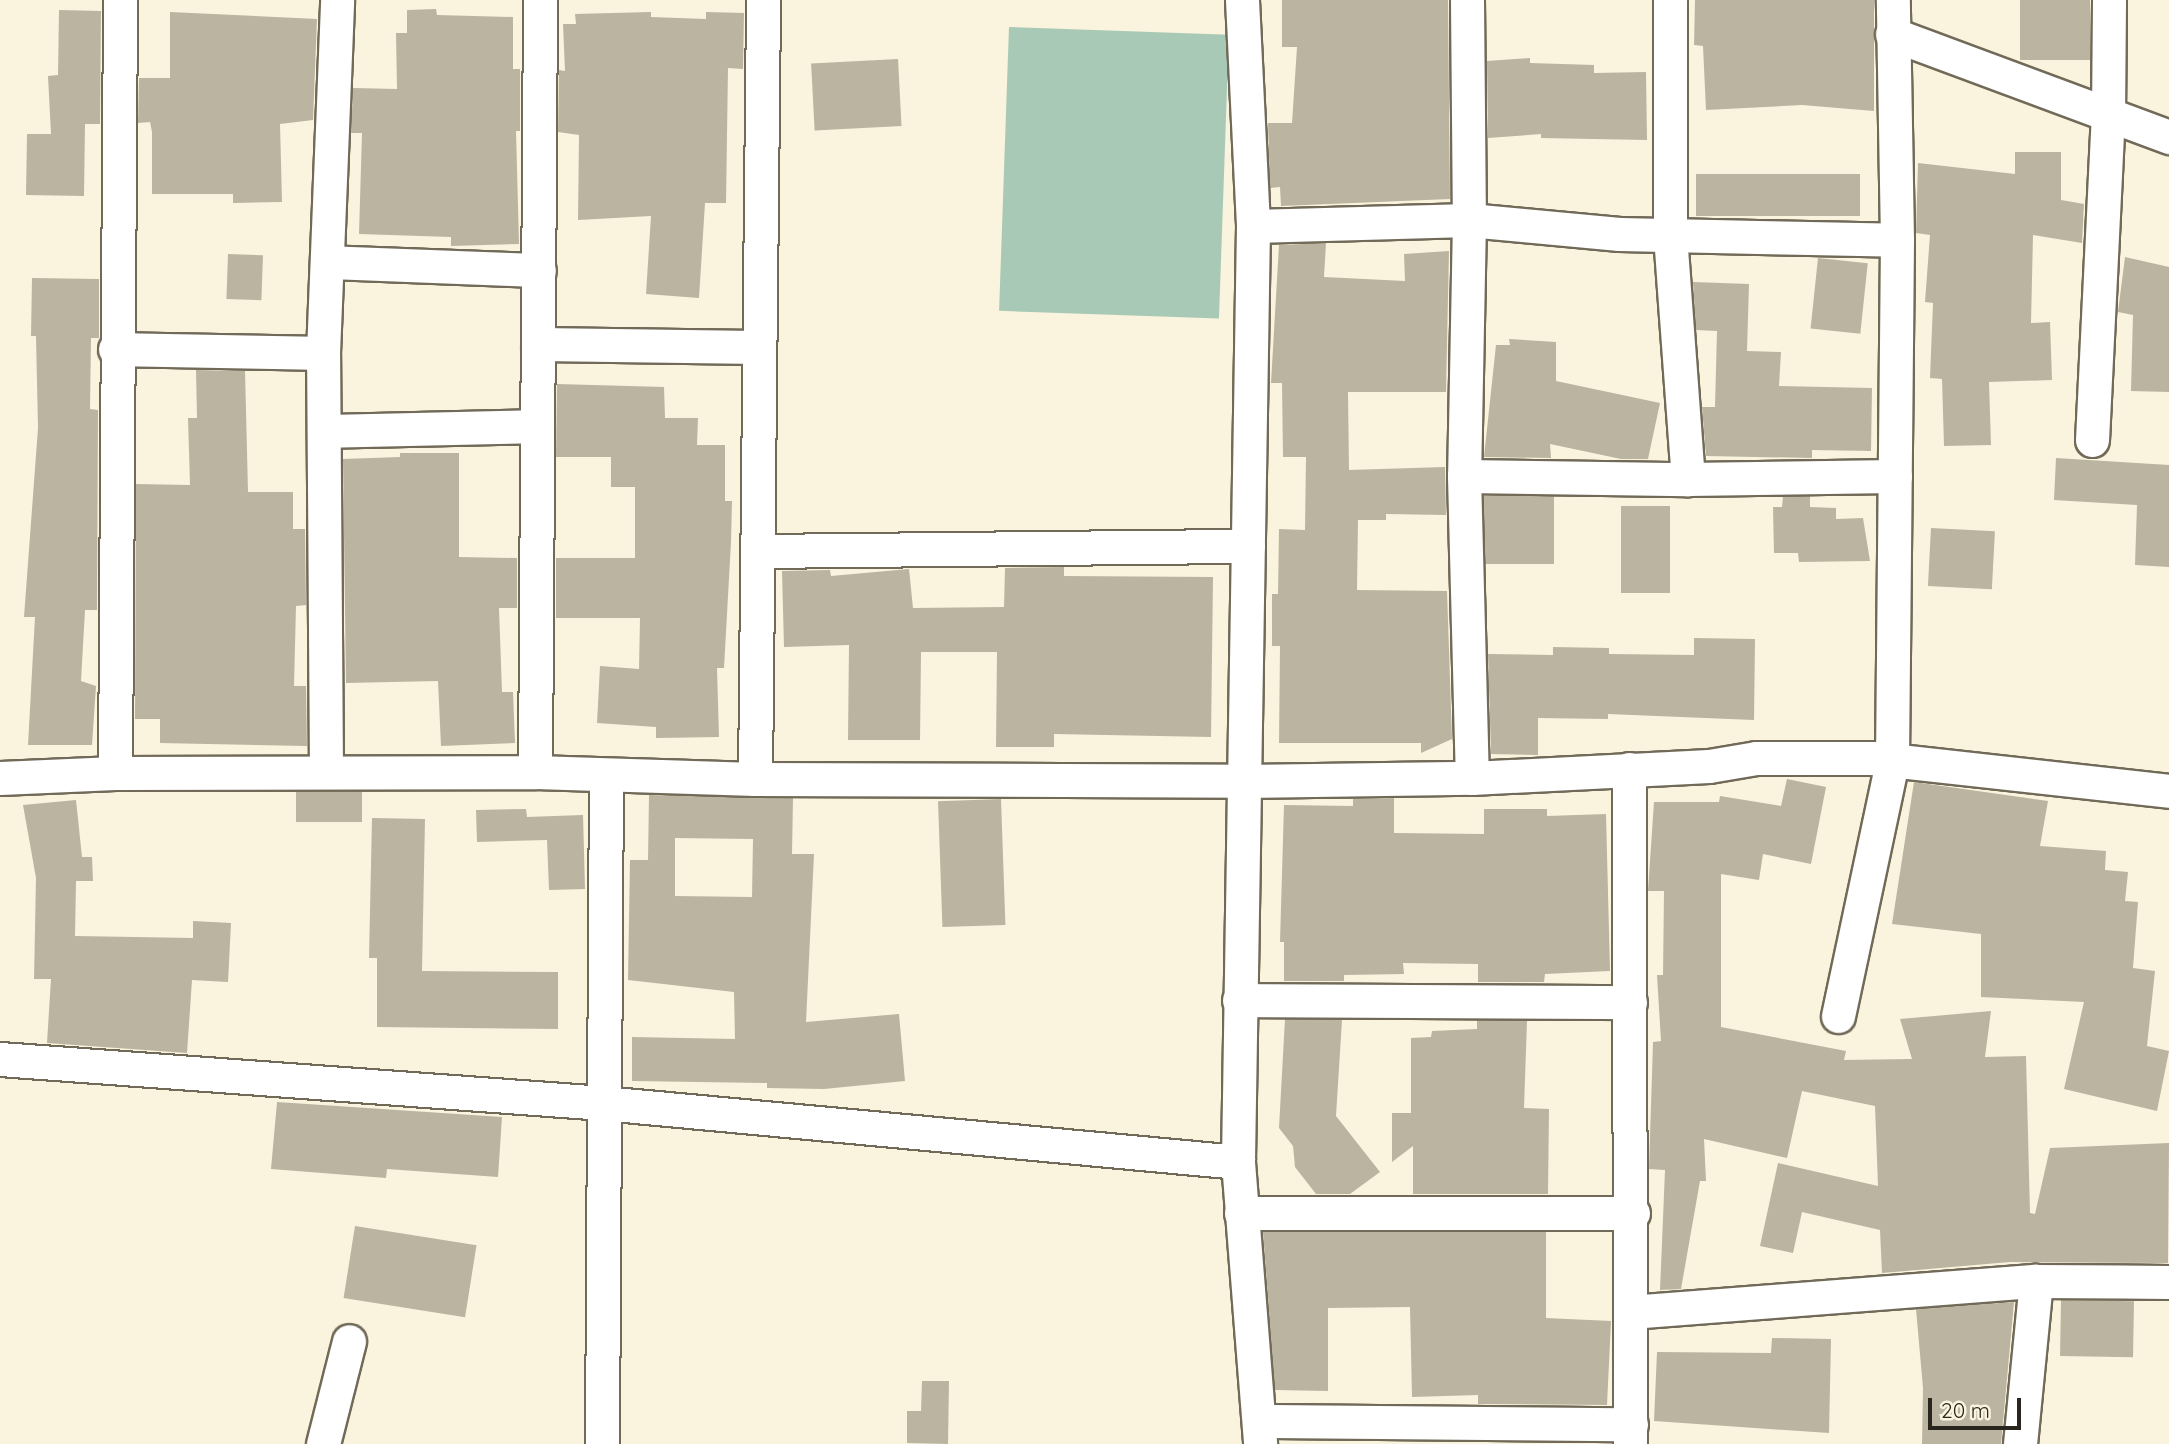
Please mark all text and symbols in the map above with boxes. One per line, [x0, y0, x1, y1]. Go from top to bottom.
scale bar [1931, 1384, 2024, 1428]
text: 20 m [1941, 1397, 1990, 1423]

